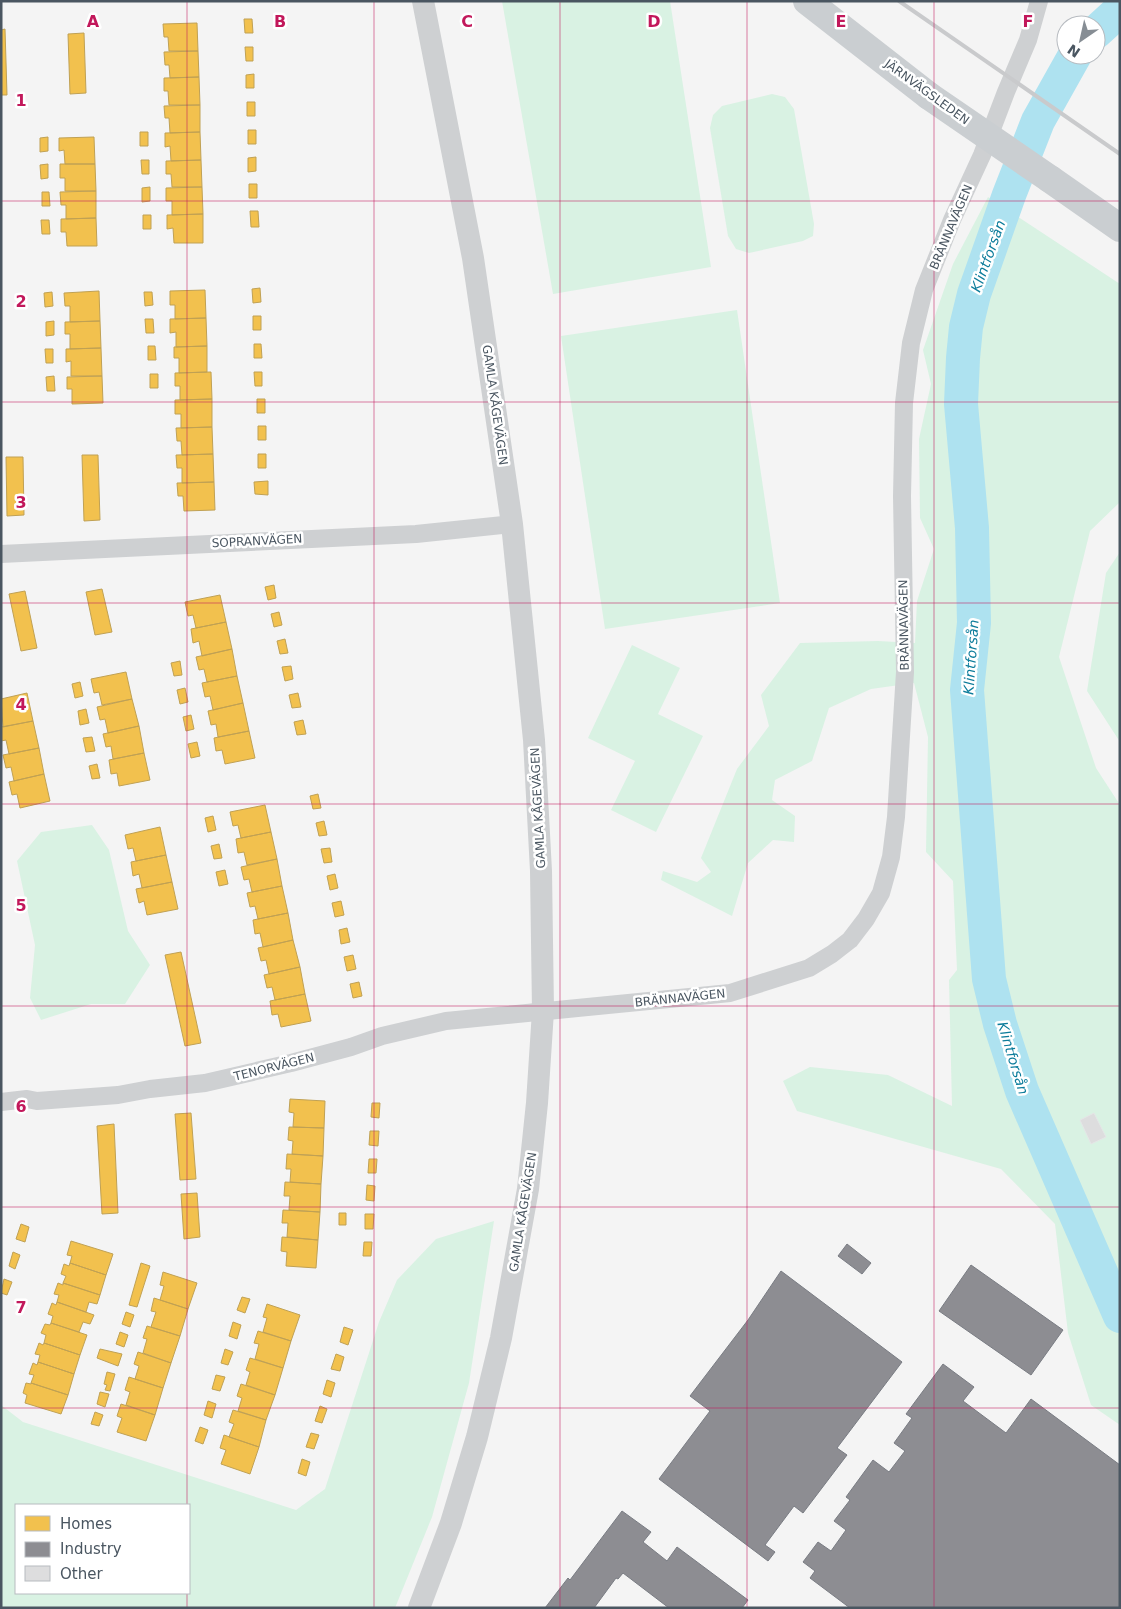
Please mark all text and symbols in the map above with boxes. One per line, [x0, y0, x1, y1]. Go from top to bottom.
text: A [87, 12, 100, 31]
text: B [274, 12, 286, 31]
text: C [461, 12, 473, 31]
text: D [647, 12, 661, 31]
text: E [836, 12, 846, 31]
text: F [1023, 12, 1033, 31]
north arrow [1056, 15, 1106, 65]
text: N [1064, 41, 1083, 61]
street label: JÄRNVÄGSLEDEN [881, 55, 973, 127]
text: 1 [15, 91, 27, 110]
street label: BRÄNNAVÄGEN [926, 182, 975, 272]
water label: Klintforsån [968, 218, 1008, 294]
text: 2 [15, 292, 27, 311]
street label: GAMLA KÅGEVÄGEN [480, 344, 511, 466]
text: 3 [15, 493, 27, 512]
street label: SOPRANVÄGEN [211, 531, 303, 550]
street label: BRÄNNAVÄGEN [895, 579, 912, 671]
water label: Klintforsån [960, 619, 982, 695]
text: 4 [15, 695, 27, 714]
street label: GAMLA KÅGEVÄGEN [527, 747, 548, 869]
text: 5 [15, 896, 27, 915]
street label: BRÄNNAVÄGEN [634, 985, 726, 1010]
water label: Klintforsån [994, 1020, 1032, 1096]
street label: TENORVÄGEN [231, 1049, 316, 1084]
text: 6 [15, 1097, 27, 1116]
street label: GAMLA KÅGEVÄGEN [506, 1151, 539, 1273]
text: 7 [15, 1298, 27, 1317]
legend [15, 1504, 190, 1594]
text: Homes [60, 1515, 112, 1533]
text: Industry [60, 1540, 122, 1558]
text: Other [60, 1565, 103, 1583]

